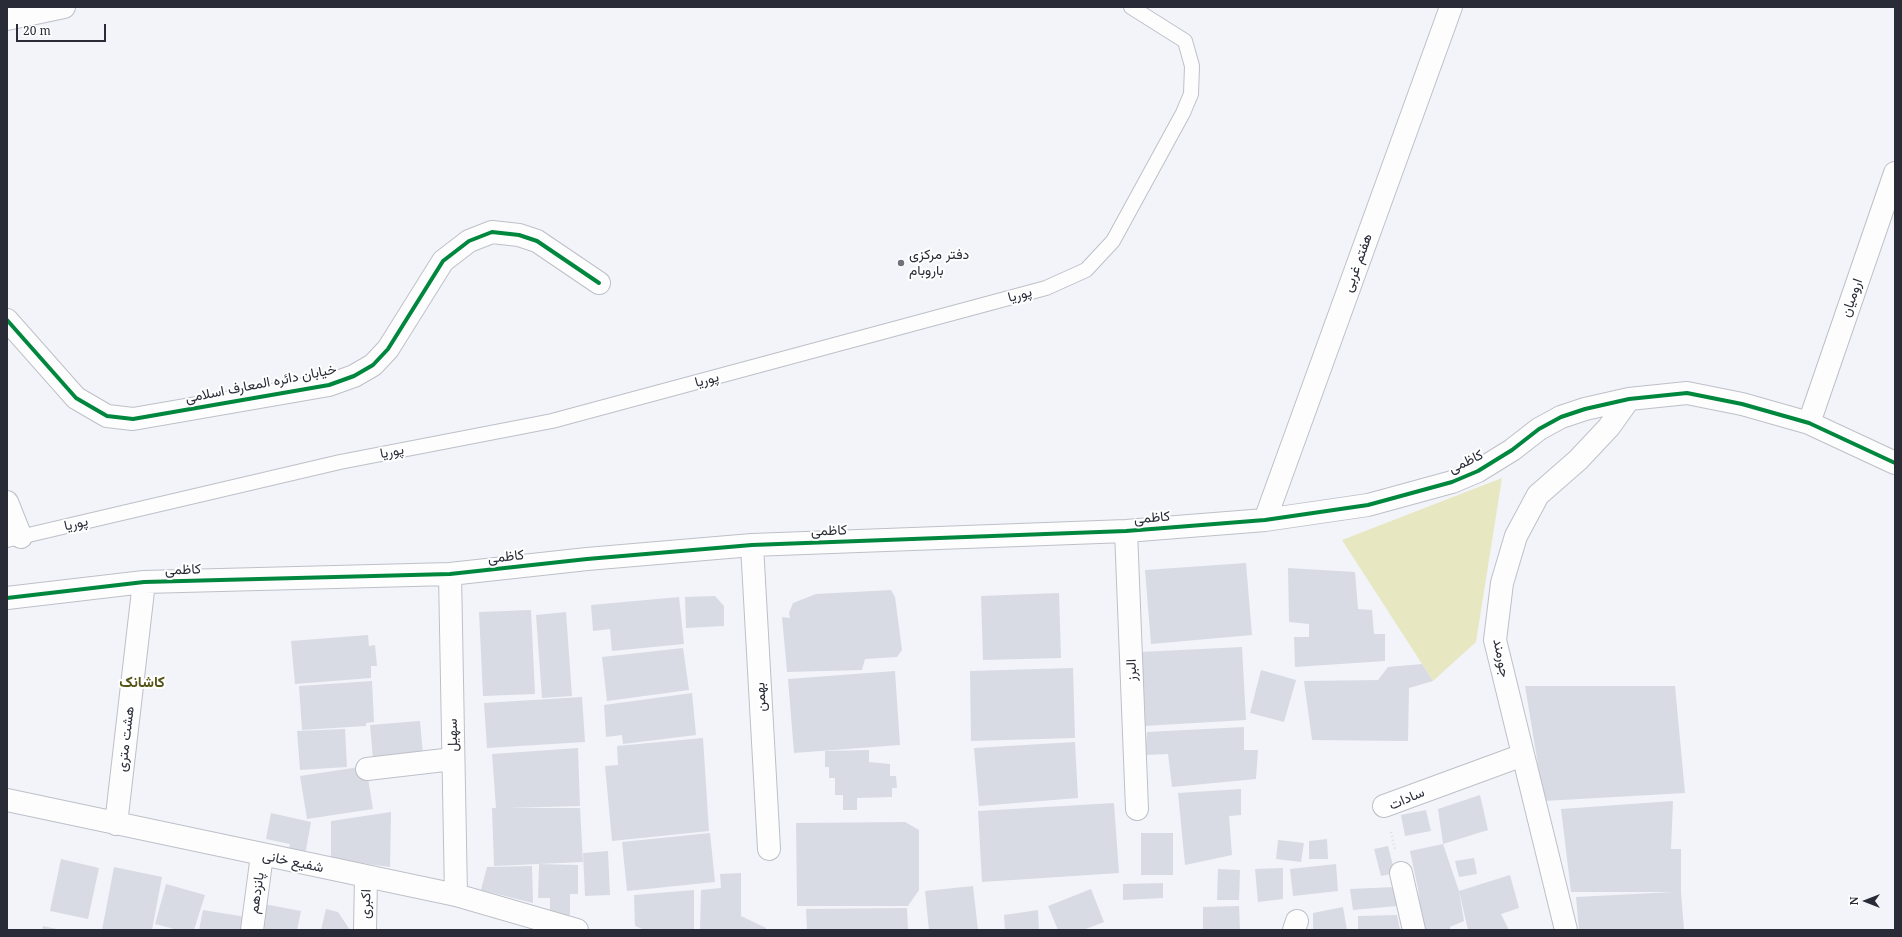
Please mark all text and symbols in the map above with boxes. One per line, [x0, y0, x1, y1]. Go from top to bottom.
scale bar [18, 16, 108, 42]
text: 20 m [23, 22, 51, 39]
street label: هفتم غربی [1340, 231, 1376, 295]
place label: دفتر مرکزی باروبام [909, 247, 969, 280]
marker: دفتر مرکزی باروبام [896, 258, 906, 268]
street label: ارومیان [1838, 276, 1866, 320]
street label: پوریا [1006, 284, 1034, 306]
street label: خیابان دائره المعارف اسلامی [184, 361, 338, 407]
street label: پوریا [693, 369, 721, 391]
street label: پوریا [379, 441, 405, 463]
street label: کاظمی [1446, 447, 1486, 477]
street label: کاظمی [1133, 508, 1171, 528]
street label: پوریا [62, 513, 90, 535]
street label: کاظمی [811, 522, 847, 540]
street label: کاظمی [487, 547, 525, 567]
street label: کاظمی [165, 561, 201, 579]
street label: جورمند [1489, 637, 1513, 679]
street label: البرز [1123, 659, 1141, 681]
district label: کاشانک [119, 674, 165, 692]
street label: بهمن [752, 682, 770, 712]
street label: هشت متری [114, 705, 138, 773]
street label: سهیل [444, 718, 462, 752]
street label: سادات [1387, 784, 1427, 814]
street label: شفیع خانی [261, 847, 325, 877]
street label: پانزدهم [246, 871, 268, 915]
north arrow [1846, 881, 1886, 921]
street label: اکبری [357, 889, 375, 919]
text: N [1846, 897, 1861, 905]

